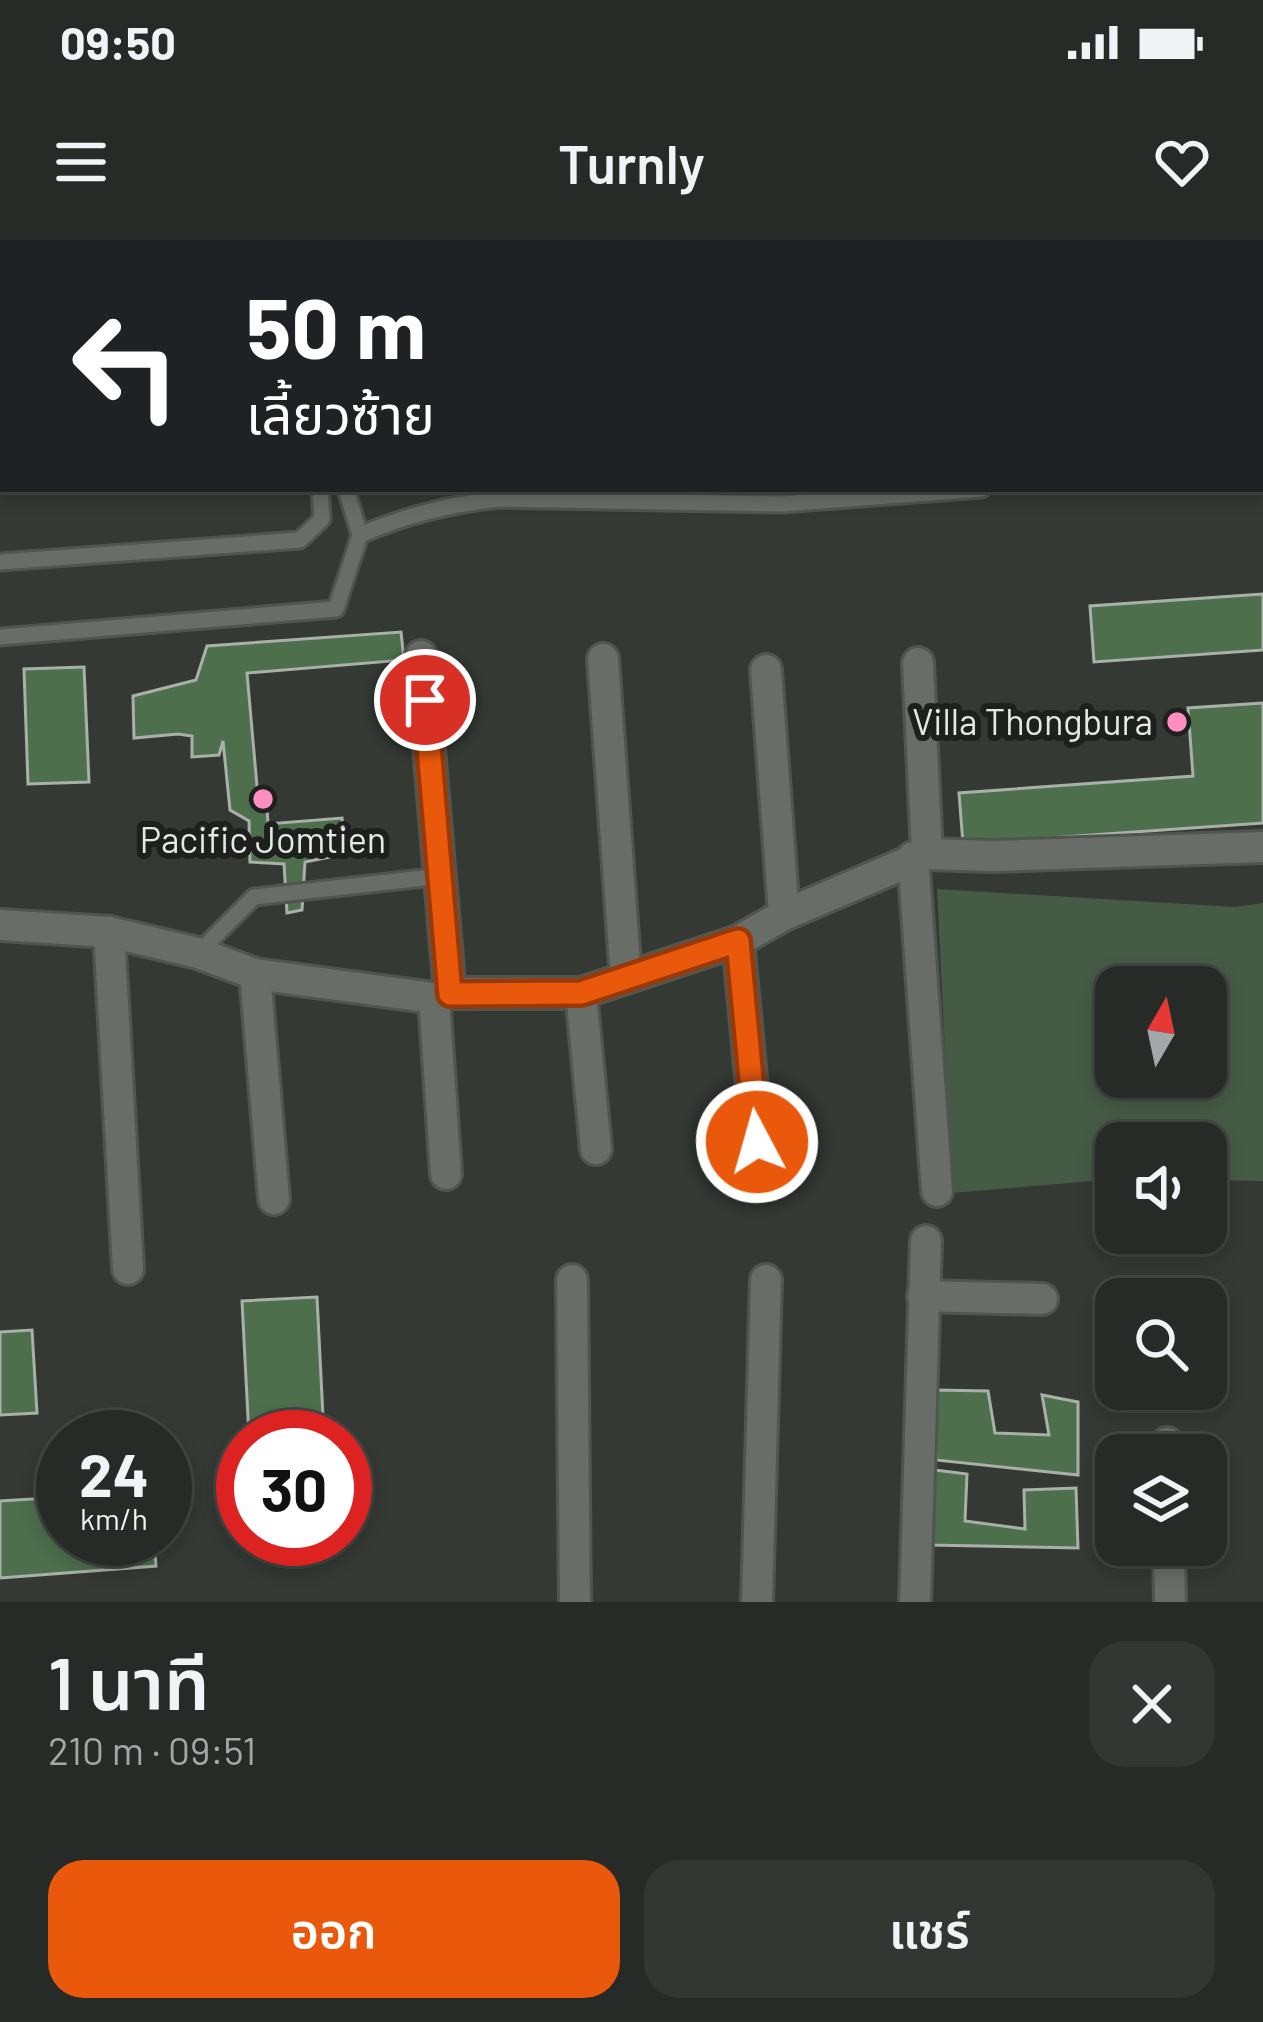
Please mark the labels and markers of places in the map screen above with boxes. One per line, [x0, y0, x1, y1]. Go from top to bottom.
pin [374, 649, 476, 751]
place label: Villa Thongbura [912, 699, 1153, 742]
marker: Villa Thongbura [1164, 709, 1190, 735]
marker: Pacific Jomtien [250, 786, 276, 812]
place label: Pacific Jomtien [140, 817, 386, 860]

